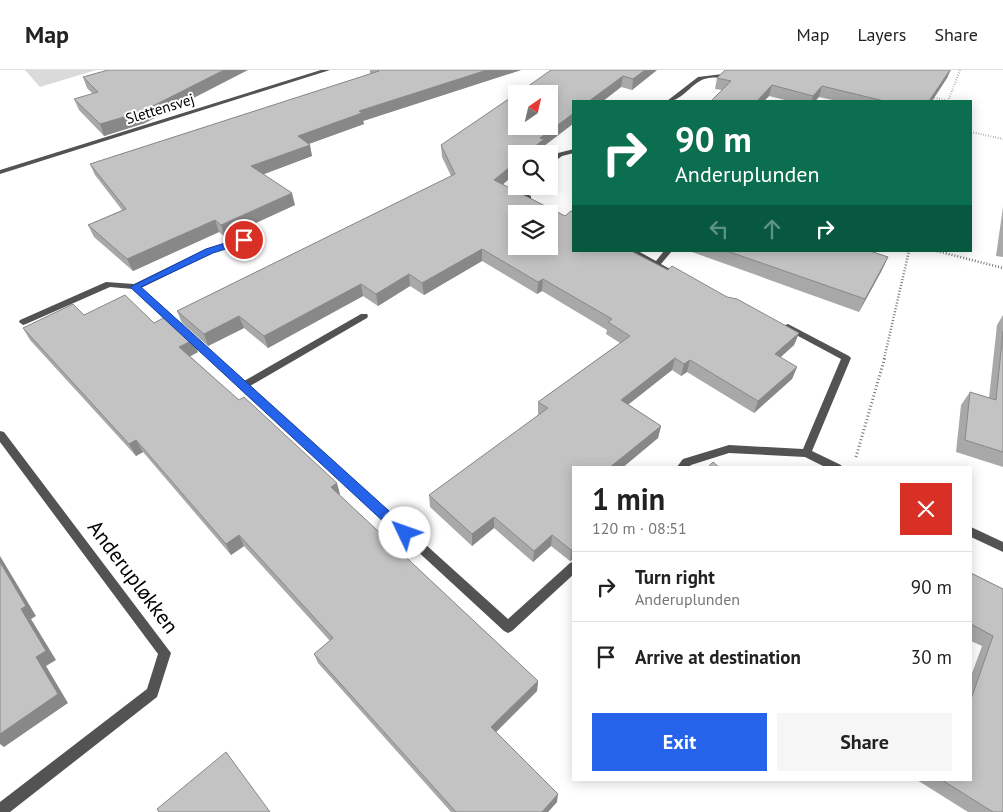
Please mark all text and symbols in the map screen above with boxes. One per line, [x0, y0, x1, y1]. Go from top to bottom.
text: Map [25, 19, 69, 50]
text: Map [797, 23, 829, 46]
text: Layers [857, 23, 906, 46]
text: Share [934, 23, 978, 46]
north arrow [508, 85, 558, 135]
map controls [508, 85, 558, 255]
street label: Slettensvej [123, 89, 196, 128]
text: 90 m [675, 116, 752, 162]
icon: right [592, 120, 657, 185]
button: search [508, 145, 558, 195]
text: Anderuplunden [675, 160, 820, 188]
button: layers [508, 205, 558, 255]
icon: left [705, 215, 733, 243]
icon: ahead [758, 215, 786, 243]
icon: right [811, 215, 839, 243]
pin [223, 219, 265, 261]
icon: arrive [230, 226, 258, 254]
text: 1 min [592, 479, 665, 518]
button: close [900, 483, 952, 535]
position arrow [378, 506, 430, 558]
street label: Anderupløkken [82, 515, 185, 639]
text: 120 m · 08:51 [592, 518, 687, 538]
text: Turn right [635, 565, 715, 589]
icon: right [592, 573, 620, 601]
text: 90 m [911, 575, 952, 599]
text: Anderuplunden [635, 589, 740, 609]
icon: arrive [592, 643, 620, 671]
text: Arrive at destination [635, 645, 801, 669]
text: 30 m [911, 645, 952, 669]
button: Exit [592, 713, 767, 771]
button: Share [777, 713, 952, 771]

